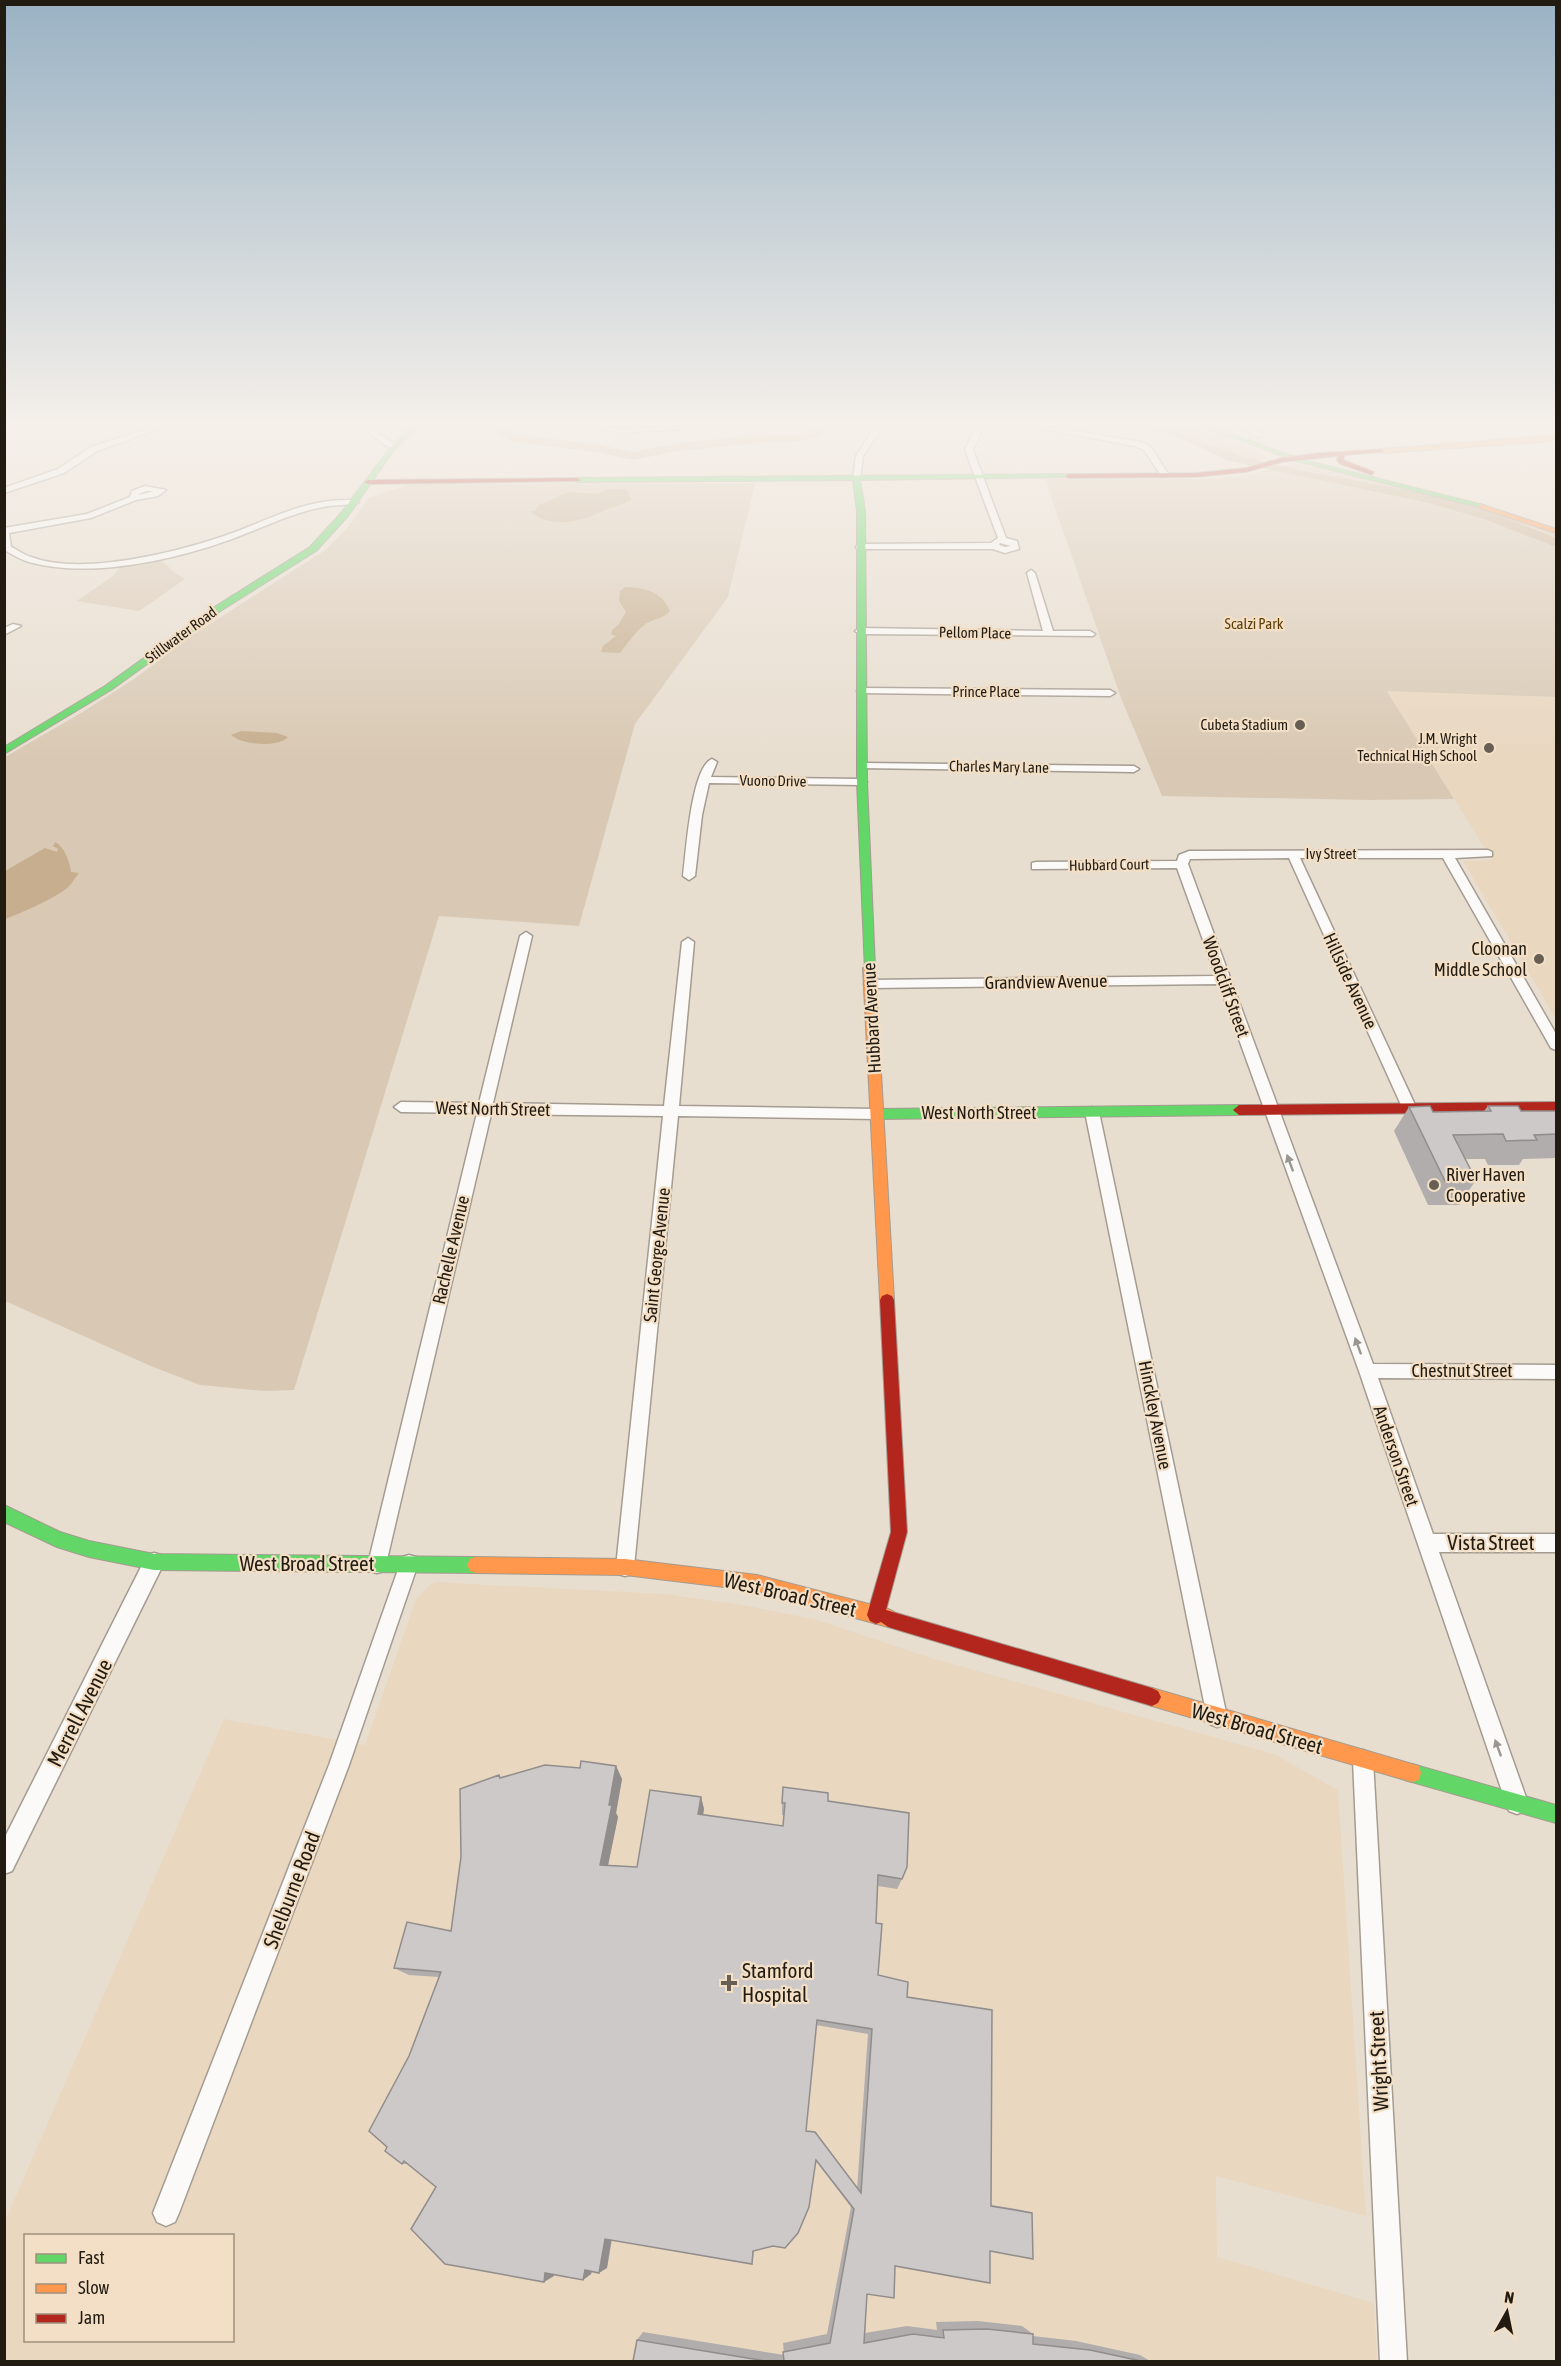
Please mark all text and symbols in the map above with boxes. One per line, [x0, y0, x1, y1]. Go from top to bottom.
street label: Stillwater Road [142, 603, 220, 666]
park label: Scalzi Park [1225, 615, 1284, 632]
street label: Pellom Place [939, 623, 1012, 642]
street label: Prince Place [952, 683, 1020, 700]
place label: Cubeta Stadium [1201, 716, 1288, 733]
marker: Cubeta Stadium [1293, 718, 1307, 732]
place label: J.M. Wright Technical High School [1357, 730, 1477, 764]
marker: J.M. Wright Technical High School [1482, 741, 1496, 755]
street label: Charles Mary Lane [949, 757, 1049, 776]
street label: Vuono Drive [739, 771, 807, 790]
street label: Ivy Street [1305, 845, 1357, 862]
street label: Hubbard Court [1069, 855, 1149, 874]
street label: Hillside Avenue [1319, 929, 1382, 1032]
street label: Woodcliff Street [1199, 934, 1254, 1040]
place label: Cloonan Middle School [1434, 938, 1527, 980]
marker: Cloonan Middle School [1532, 952, 1546, 966]
street label: Hubbard Avenue [858, 962, 885, 1074]
street label: Grandview Avenue [984, 970, 1108, 993]
street label: West North Street [435, 1097, 551, 1120]
street label: West North Street [922, 1102, 1036, 1123]
one-way arrow [1285, 1154, 1294, 1172]
place label: River Haven Cooperative [1446, 1164, 1526, 1206]
marker: River Haven Cooperative [1427, 1178, 1441, 1192]
street label: Saint George Avenue [639, 1187, 674, 1323]
street label: Rachelle Avenue [428, 1194, 473, 1306]
one-way arrow [1352, 1337, 1362, 1355]
street label: Hinckley Avenue [1135, 1359, 1176, 1471]
street label: Chestnut Street [1411, 1360, 1513, 1381]
street label: Anderson Street [1369, 1403, 1424, 1509]
street label: Vista Street [1447, 1530, 1535, 1554]
street label: West Broad Street [239, 1551, 375, 1575]
street label: West Broad Street [722, 1567, 859, 1621]
street label: Merrell Avenue [42, 1655, 117, 1770]
street label: West Broad Street [1189, 1698, 1326, 1758]
one-way arrow [1493, 1739, 1502, 1757]
street label: Shelburne Road [258, 1828, 324, 1951]
place label: Stamford Hospital [742, 1958, 814, 2006]
marker: Stamford Hospital [720, 1974, 738, 1992]
street label: Wright Street [1363, 2010, 1393, 2112]
legend [24, 2234, 234, 2342]
text: Fast [78, 2247, 105, 2268]
text: Slow [78, 2277, 109, 2298]
north arrow [1477, 2282, 1537, 2342]
text: N [1503, 2288, 1515, 2307]
text: Jam [78, 2307, 105, 2328]

